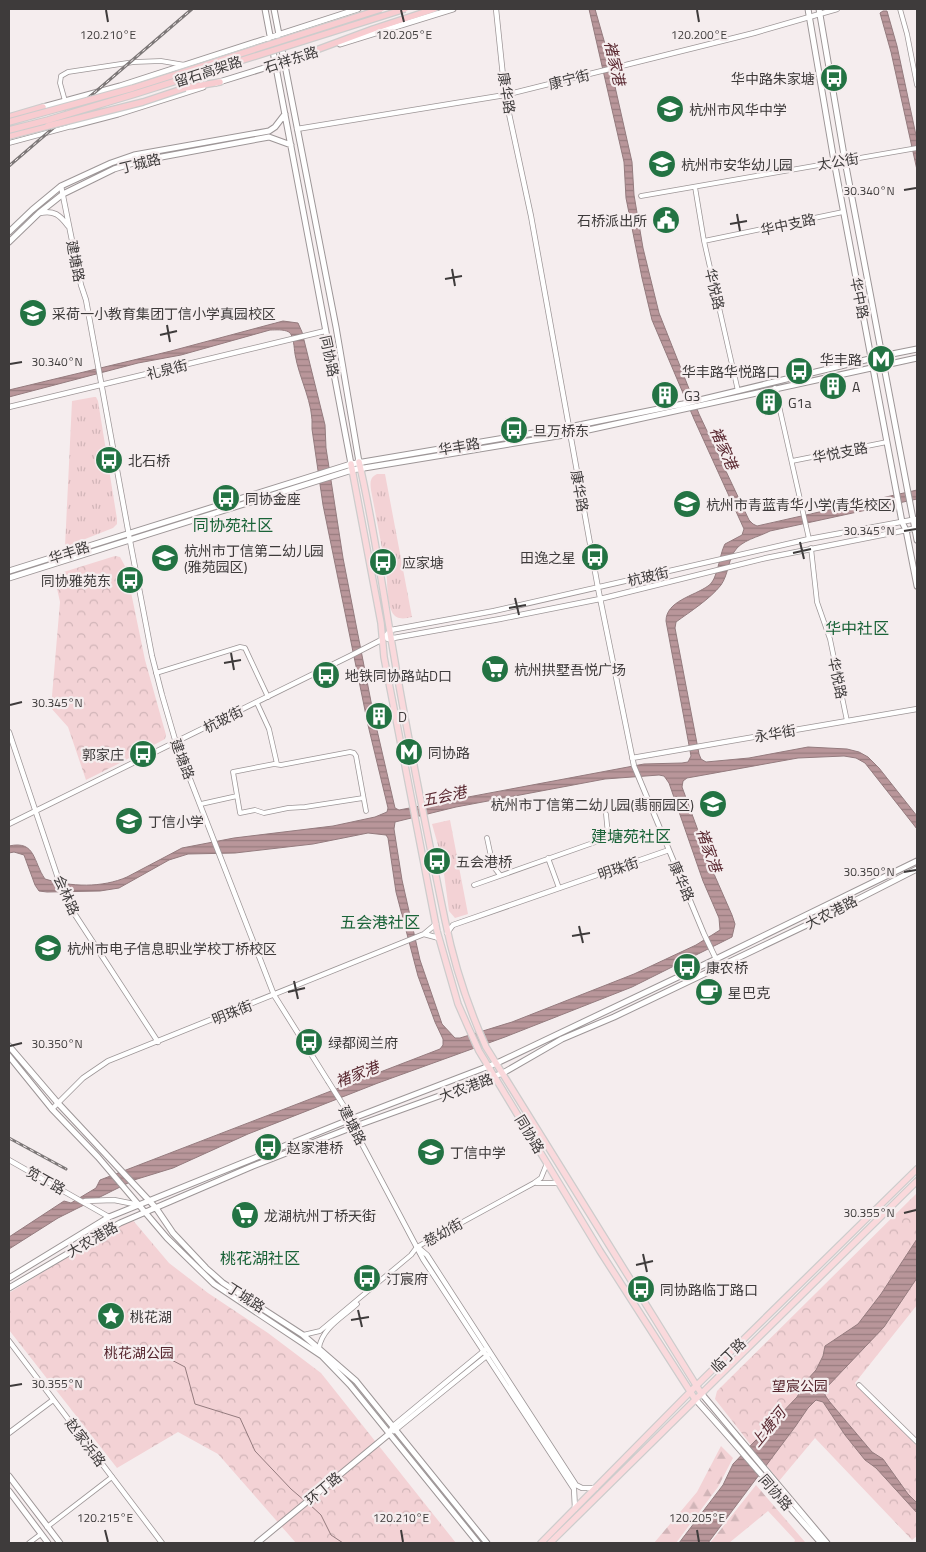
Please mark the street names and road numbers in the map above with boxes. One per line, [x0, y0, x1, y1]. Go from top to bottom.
street label: 石祥东路 [261, 40, 321, 78]
street label: 留石高架路 [171, 50, 245, 92]
street label: 康宁街 [546, 64, 592, 94]
street label: 康华路 [493, 71, 521, 115]
street label: 太公街 [816, 147, 860, 175]
street label: 丁城路 [117, 148, 163, 178]
street label: 华中支路 [758, 208, 818, 240]
street label: 建塘路 [62, 238, 90, 284]
street label: 华悦路 [700, 266, 730, 312]
street label: 华中路 [846, 275, 874, 321]
street label: 同协路 [315, 333, 345, 379]
street label: 礼泉街 [144, 354, 190, 384]
street label: 华丰路 [436, 432, 482, 460]
street label: 华悦支路 [811, 436, 869, 468]
street label: 康华路 [566, 468, 594, 514]
street label: 华丰路 [46, 536, 92, 568]
street label: 杭玻街 [625, 561, 671, 591]
street label: 华悦路 [823, 655, 853, 701]
street label: 杭玻街 [200, 700, 246, 738]
street label: 永华街 [752, 719, 798, 747]
street label: 建塘路 [166, 736, 200, 782]
street label: 明珠街 [595, 851, 641, 885]
street label: 康华路 [664, 858, 700, 904]
street label: 会林路 [49, 872, 85, 918]
street label: 大农港路 [801, 890, 861, 934]
street label: 明珠街 [209, 994, 255, 1030]
street label: 大农港路 [436, 1068, 496, 1106]
street label: 建塘路 [334, 1102, 372, 1148]
street label: 同协路 [510, 1111, 550, 1157]
street label: 笕丁路 [23, 1161, 69, 1199]
street label: 慈幼街 [420, 1213, 466, 1251]
street label: 大农港路 [63, 1216, 121, 1262]
street label: 丁城路 [223, 1277, 269, 1317]
street label: 临丁路 [706, 1333, 750, 1377]
street label: 赵家浜路 [60, 1413, 111, 1471]
street label: 环丁路 [300, 1466, 346, 1510]
street label: 同协路 [754, 1469, 798, 1515]

